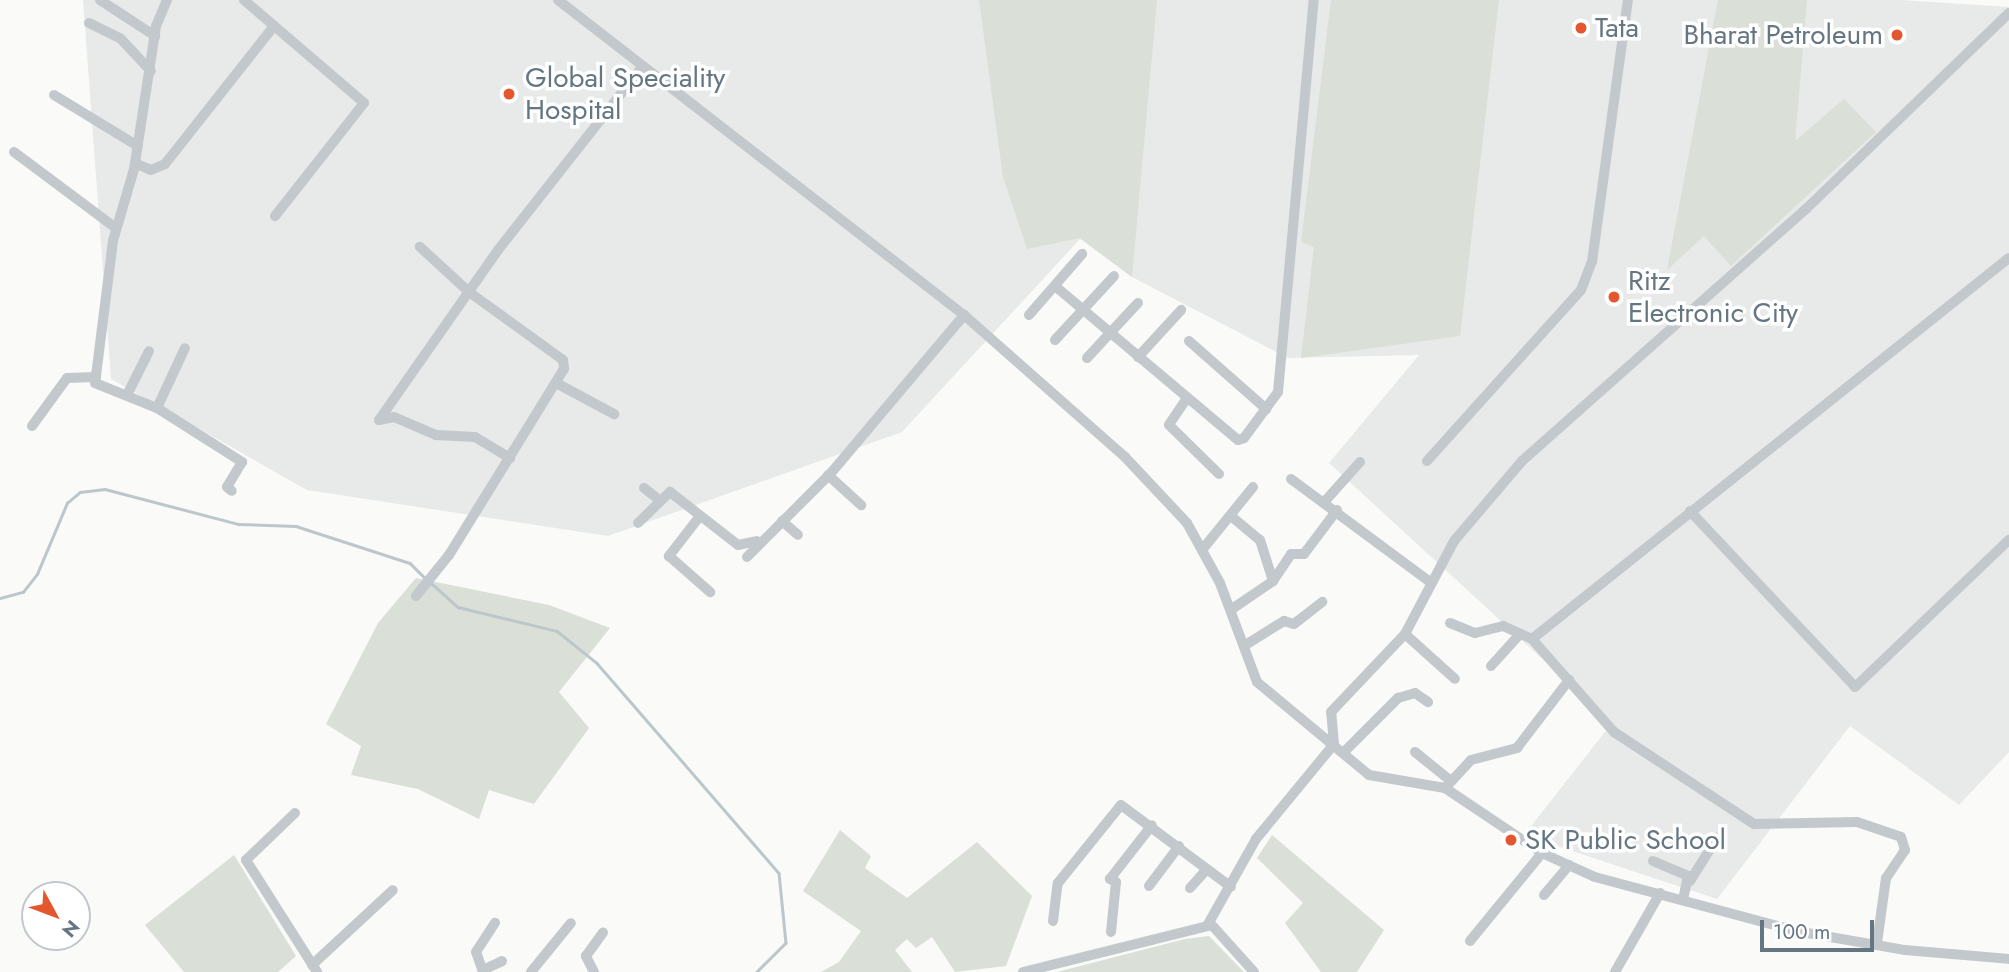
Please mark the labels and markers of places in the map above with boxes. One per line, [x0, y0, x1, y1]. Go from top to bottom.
place label: Tata [1595, 11, 1639, 45]
place label: Bharat Petroleum [1684, 18, 1883, 52]
marker: Tata [1573, 20, 1589, 36]
marker: Bharat Petroleum [1889, 27, 1905, 43]
place label: Global Speciality Hospital [525, 61, 725, 127]
marker: Global Speciality Hospital [499, 84, 519, 104]
place label: Ritz Electronic City [1628, 264, 1798, 330]
marker: Ritz Electronic City [1606, 289, 1622, 305]
place label: SK Public School [1525, 823, 1726, 857]
marker: SK Public School [1503, 832, 1519, 848]

